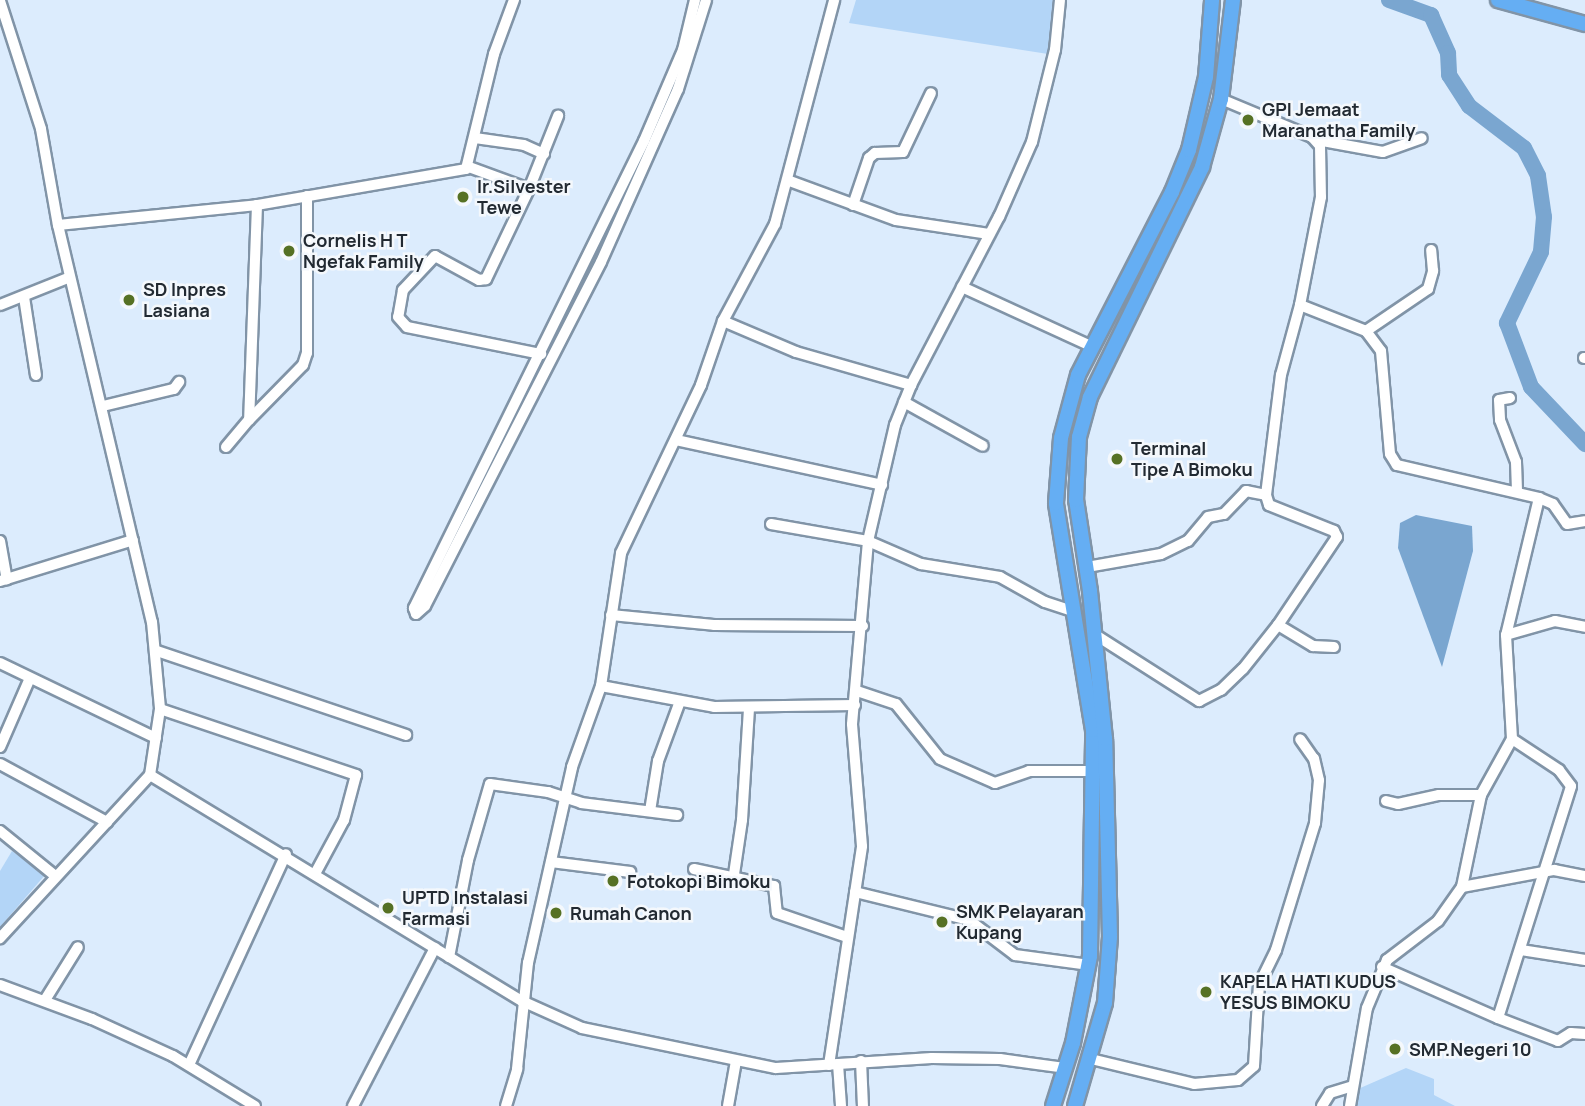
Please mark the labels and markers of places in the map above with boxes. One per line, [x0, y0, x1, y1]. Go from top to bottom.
place label: GPI Jemaat Maranatha Family [1262, 99, 1416, 142]
marker: GPI Jemaat Maranatha Family [1240, 112, 1256, 128]
place label: Ir.Silvester Tewe [477, 176, 571, 218]
marker: Ir.Silvester Tewe [455, 189, 471, 205]
place label: Cornelis H T Ngefak Family [303, 230, 424, 272]
marker: Cornelis H T Ngefak Family [281, 243, 297, 259]
place label: SD Inpres Lasiana [143, 279, 226, 322]
marker: SD Inpres Lasiana [121, 292, 137, 308]
place label: Terminal Tipe A Bimoku [1131, 438, 1253, 480]
marker: Terminal Tipe A Bimoku [1109, 451, 1125, 467]
place label: Fotokopi Bimoku [627, 870, 771, 892]
marker: Fotokopi Bimoku [605, 873, 621, 889]
place label: UPTD Instalasi Farmasi [402, 887, 528, 930]
marker: UPTD Instalasi Farmasi [380, 900, 396, 916]
place label: SMK Pelayaran Kupang [956, 901, 1084, 944]
place label: Rumah Canon [570, 902, 692, 924]
marker: Rumah Canon [548, 905, 564, 921]
marker: SMK Pelayaran Kupang [934, 914, 950, 930]
place label: KAPELA HATI KUDUS YESUS BIMOKU [1220, 971, 1396, 1014]
marker: KAPELA HATI KUDUS YESUS BIMOKU [1198, 984, 1214, 1000]
place label: SMP.Negeri 10 [1409, 1038, 1532, 1060]
marker: SMP.Negeri 10 [1387, 1041, 1403, 1057]

